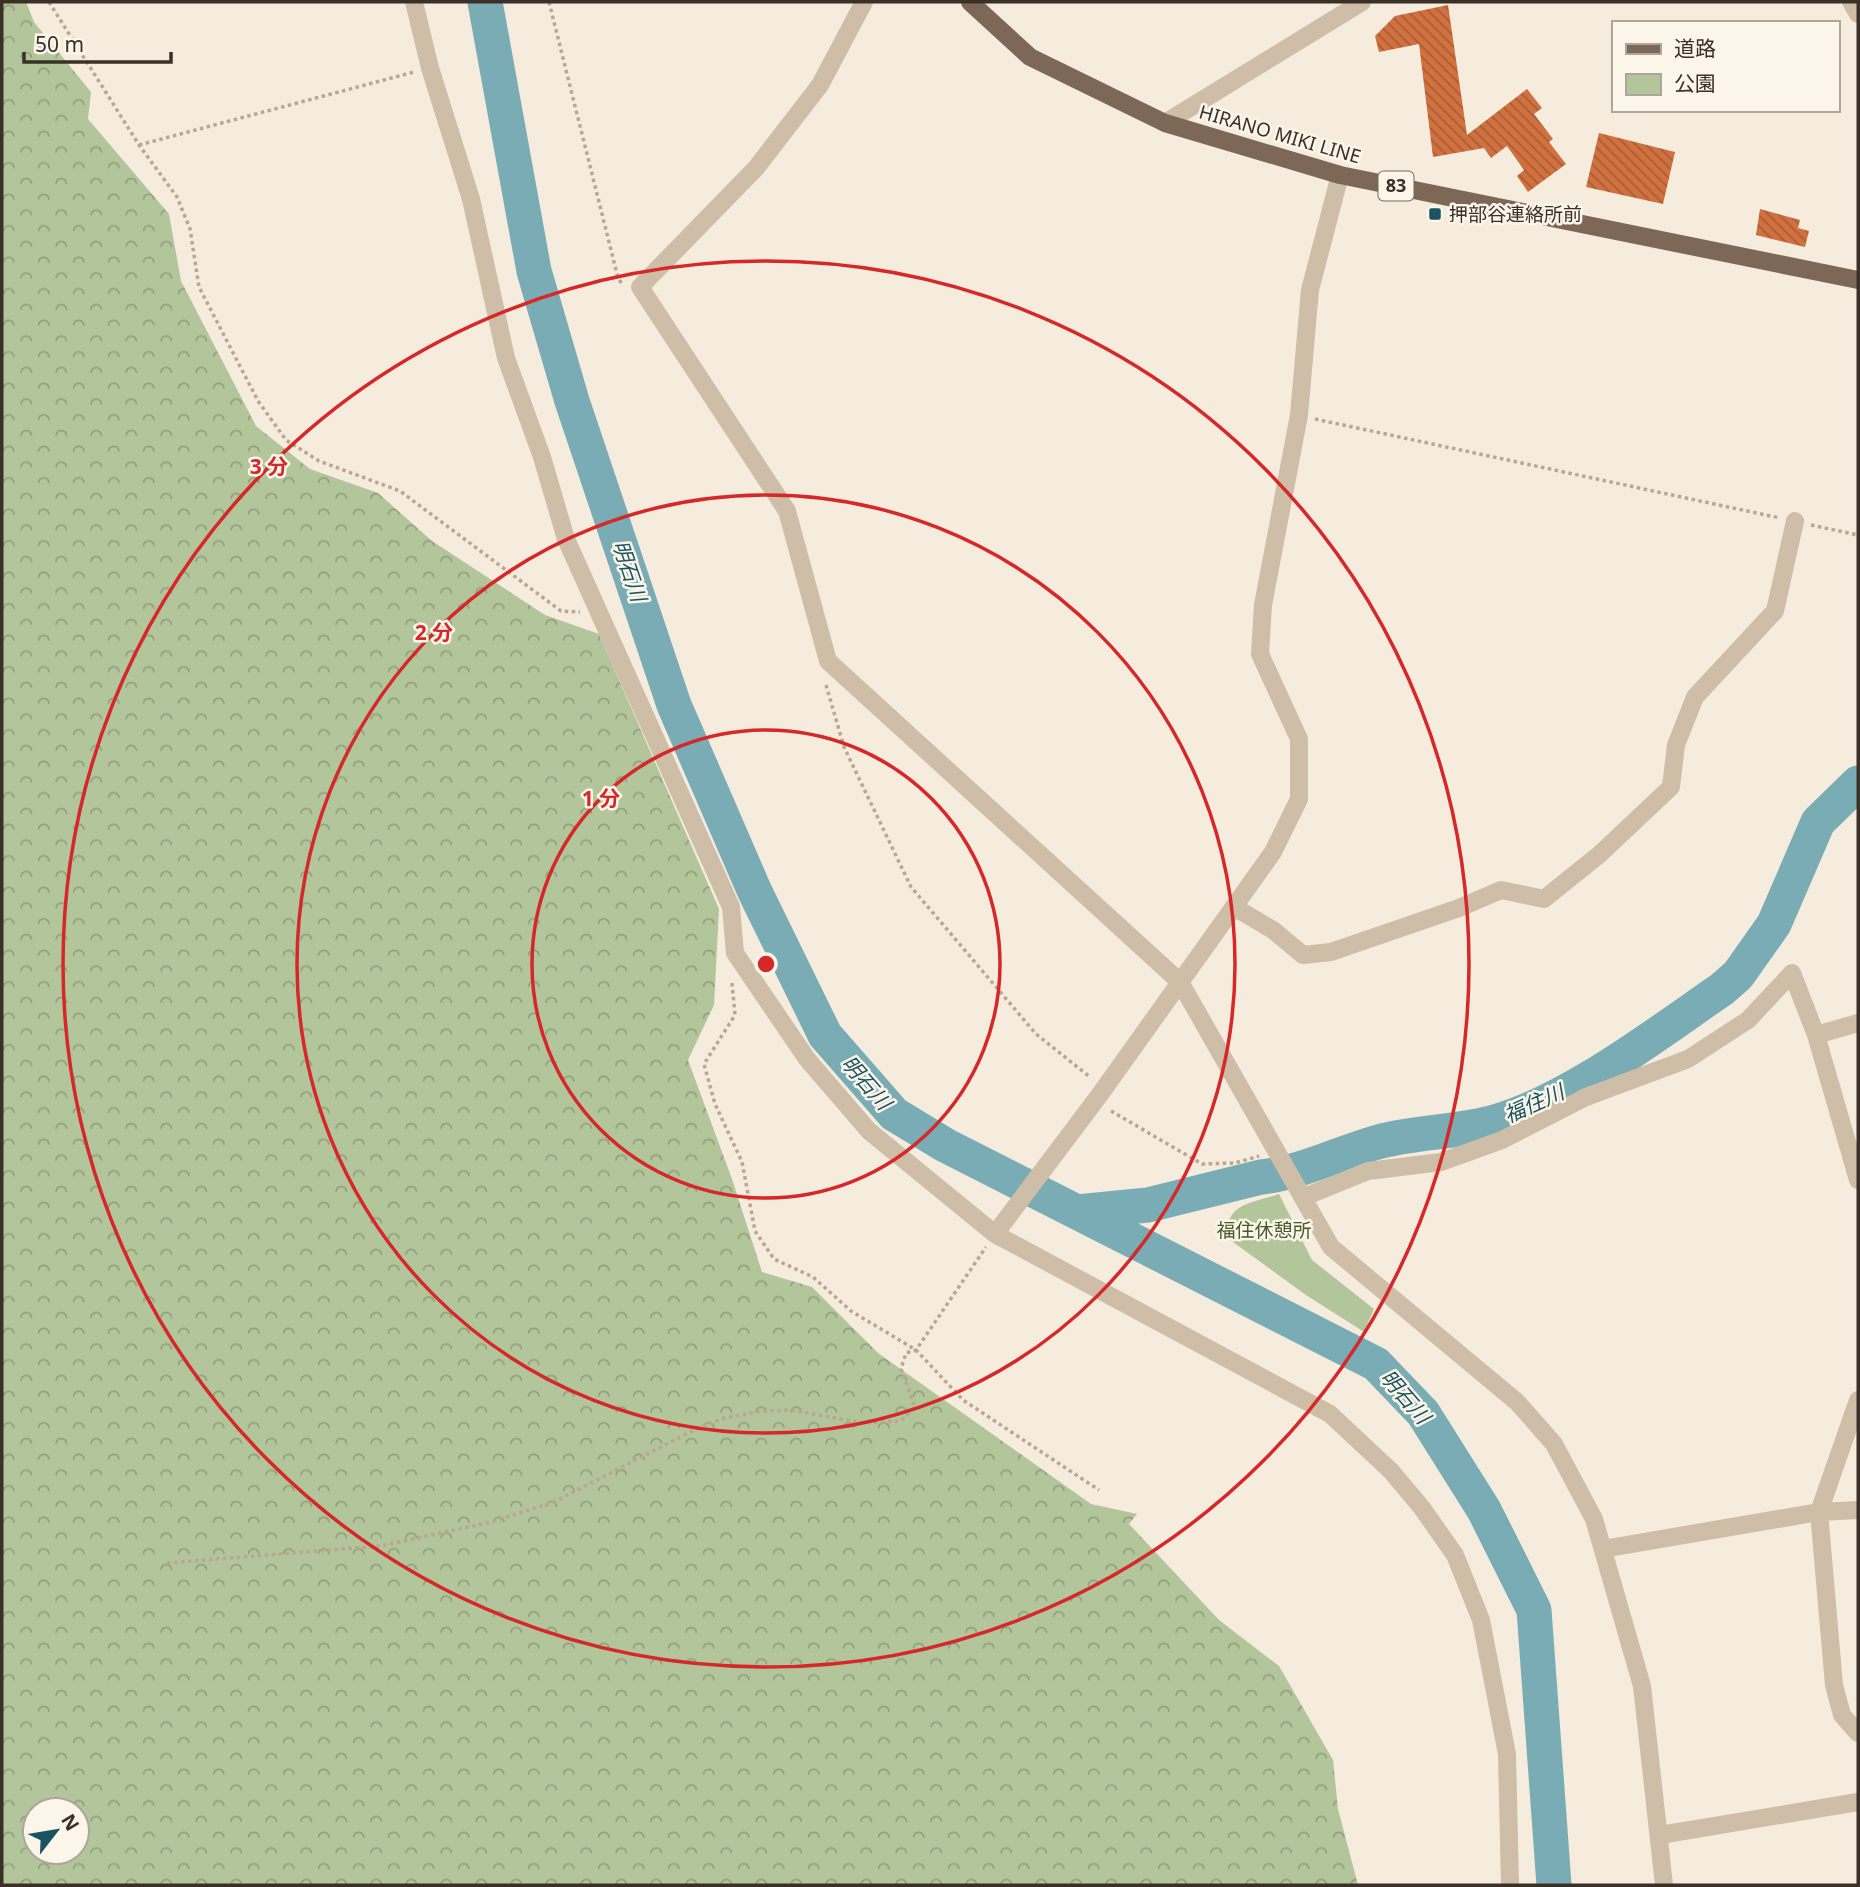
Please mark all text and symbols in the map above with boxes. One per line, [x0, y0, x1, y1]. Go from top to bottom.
scale bar [24, 21, 172, 65]
legend [1612, 21, 1839, 112]
text: 50 m [35, 30, 84, 58]
text: 道路 [1674, 34, 1716, 62]
text: 公園 [1674, 69, 1716, 97]
street label: HIRANO MIKI LINE [1196, 98, 1364, 170]
road number: 83 [1378, 172, 1414, 201]
place label: 押部谷連絡所前 [1449, 201, 1582, 227]
marker: 押部谷連絡所前 [1427, 206, 1443, 222]
text: 3 分 [250, 452, 288, 480]
water label: 明石川 [606, 536, 654, 607]
text: 2 分 [415, 618, 453, 646]
text: 1 分 [582, 784, 620, 812]
centre of rings [754, 952, 778, 976]
water label: 明石川 [836, 1049, 899, 1117]
water label: 福住川 [1499, 1077, 1570, 1129]
park label: 福住休憩所 [1216, 1217, 1312, 1243]
water label: 明石川 [1375, 1363, 1438, 1431]
north arrow [21, 1796, 91, 1866]
text: N [55, 1809, 86, 1836]

